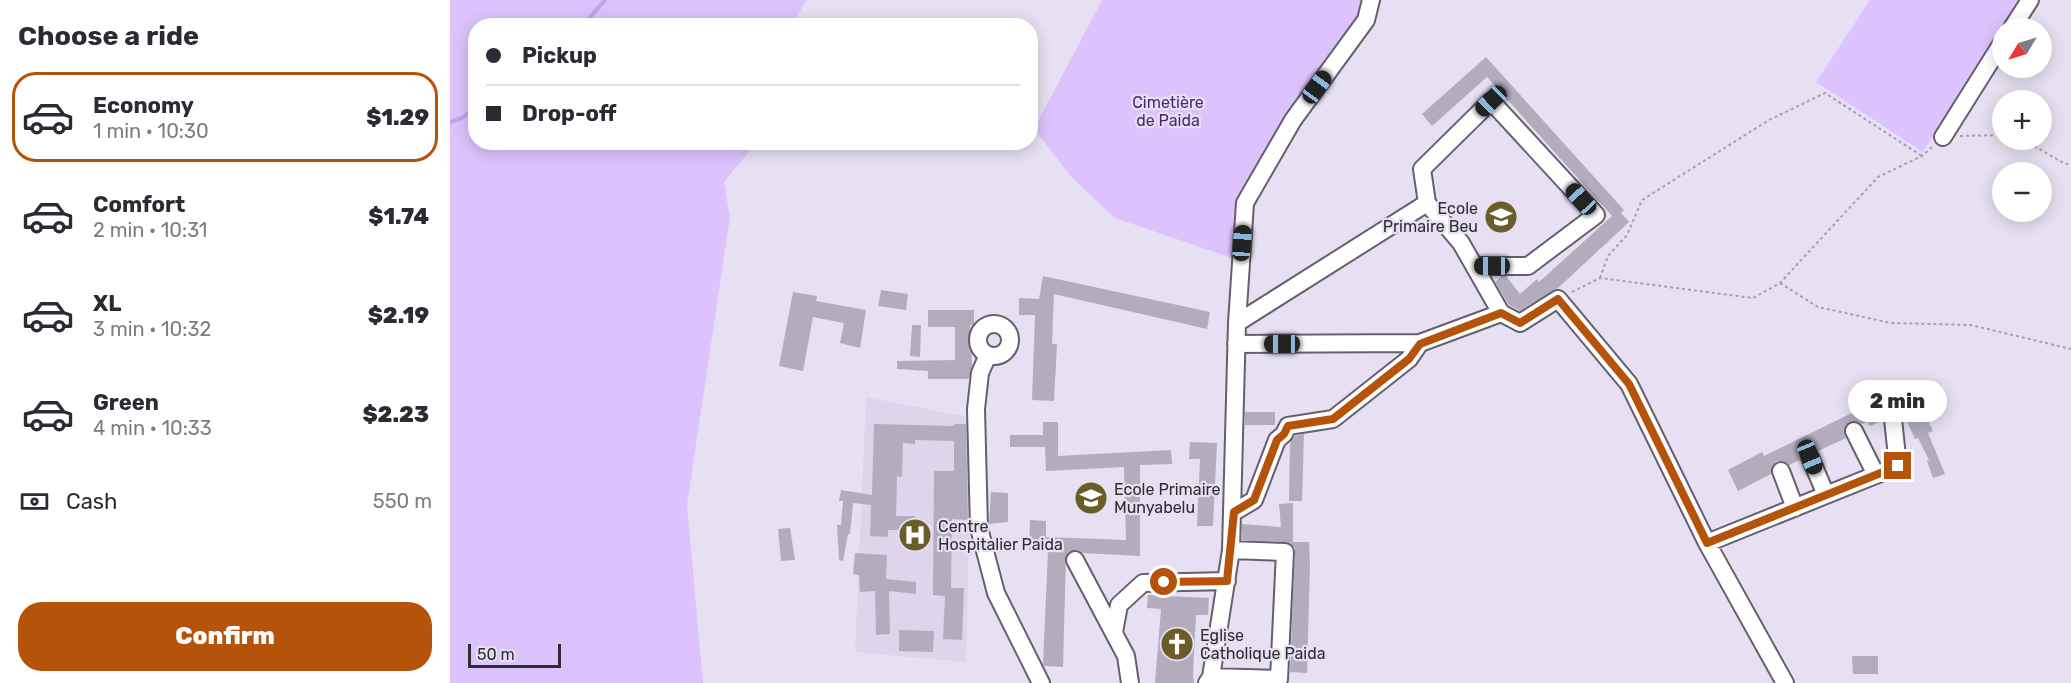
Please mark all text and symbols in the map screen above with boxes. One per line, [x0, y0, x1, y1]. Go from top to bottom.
north arrow [1992, 18, 2052, 78]
map controls [1992, 18, 2052, 222]
text: Choose a ride [18, 20, 199, 52]
text: Pickup [522, 42, 597, 69]
car [1299, 67, 1335, 107]
car [1472, 82, 1510, 120]
icon: car [21, 90, 75, 144]
button: + [1992, 90, 2052, 150]
text: Economy [93, 92, 194, 119]
park label: Cimetière de Paida [1132, 93, 1204, 130]
text: Drop-off [522, 100, 617, 127]
text: $1.29 [366, 104, 429, 131]
text: 1 min · 10:30 [93, 119, 209, 143]
button: − [1992, 162, 2052, 222]
car [1562, 180, 1600, 218]
icon: car [21, 189, 75, 243]
text: Comfort [93, 191, 185, 218]
place label: Ecole Primaire Beu [1383, 199, 1478, 236]
school or university icon: Ecole Primaire Beu [1483, 199, 1519, 235]
text: $1.74 [368, 203, 429, 230]
text: 2 min · 10:31 [93, 218, 207, 242]
car [1232, 224, 1252, 262]
car [1474, 257, 1510, 275]
icon: car [21, 288, 75, 342]
text: XL [93, 290, 121, 317]
text: $2.19 [368, 302, 429, 329]
text: 3 min · 10:32 [93, 317, 211, 341]
car [1264, 335, 1300, 353]
callout: 2 min [1848, 379, 1948, 421]
icon: car [21, 387, 75, 441]
text: Green [93, 389, 159, 416]
text: 2 min [1870, 389, 1925, 413]
text: $2.23 [362, 401, 429, 428]
text: 4 min · 10:33 [93, 416, 212, 440]
car [1795, 437, 1825, 477]
route end [1884, 452, 1911, 479]
school or university icon: Ecole Primaire Munyabelu [1073, 480, 1109, 516]
place label: Ecole Primaire Munyabelu [1114, 480, 1220, 517]
icon: cash [18, 485, 51, 518]
text: Cash [66, 488, 117, 515]
text: 550 m [373, 489, 432, 513]
hospital icon: Centre Hospitalier Paida [897, 517, 933, 553]
place label: Centre Hospitalier Paida [938, 517, 1063, 554]
route start [1150, 568, 1177, 595]
button: Confirm [18, 602, 432, 671]
church icon: Eglise Catholique Paida [1159, 626, 1195, 662]
place label: Eglise Catholique Paida [1200, 626, 1326, 663]
scale bar [468, 641, 561, 668]
text: 50 m [477, 645, 515, 664]

